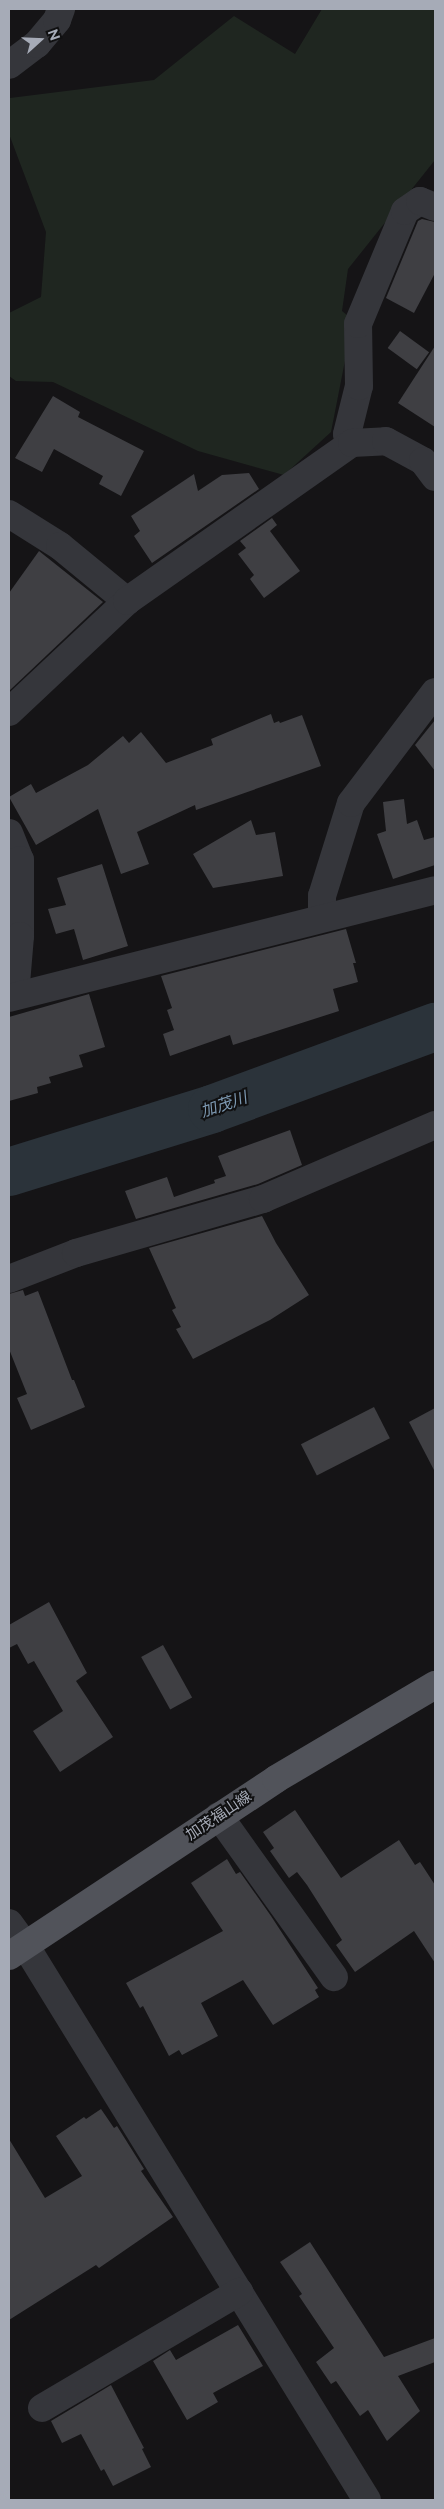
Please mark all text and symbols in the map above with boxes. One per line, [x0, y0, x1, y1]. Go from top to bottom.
north arrow [15, 15, 65, 65]
text: N [45, 27, 63, 43]
water label: 加茂川 [198, 1088, 250, 1122]
street label: 加茂福山線 [183, 1788, 255, 1844]

